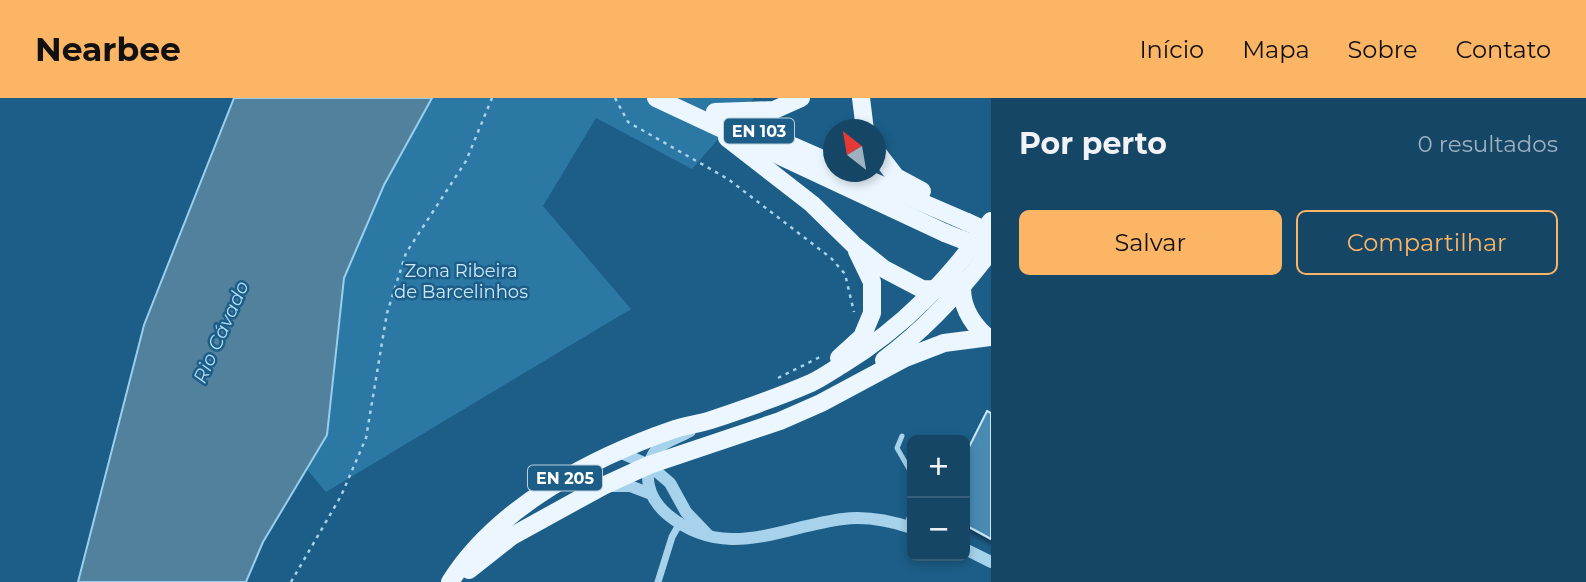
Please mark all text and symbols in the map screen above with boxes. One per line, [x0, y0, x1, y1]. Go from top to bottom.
text: Nearbee [35, 29, 181, 69]
text: Início [1139, 35, 1204, 64]
text: Mapa [1242, 35, 1310, 64]
text: Sobre [1348, 35, 1417, 64]
text: Contato [1455, 35, 1551, 64]
road number: EN 103 [724, 118, 794, 144]
north arrow [823, 119, 886, 182]
text: Por perto [1019, 125, 1167, 162]
text: 0 resultados [1418, 130, 1558, 158]
button: Salvar [1019, 210, 1282, 275]
button: Compartilhar [1296, 210, 1558, 275]
park label: Zona Ribeira de Barcelinhos [394, 260, 528, 303]
water label: Rio Cávado [188, 277, 254, 387]
map controls [907, 435, 970, 561]
button: + [907, 435, 970, 498]
road number: EN 205 [528, 466, 602, 490]
button: − [907, 498, 970, 561]

